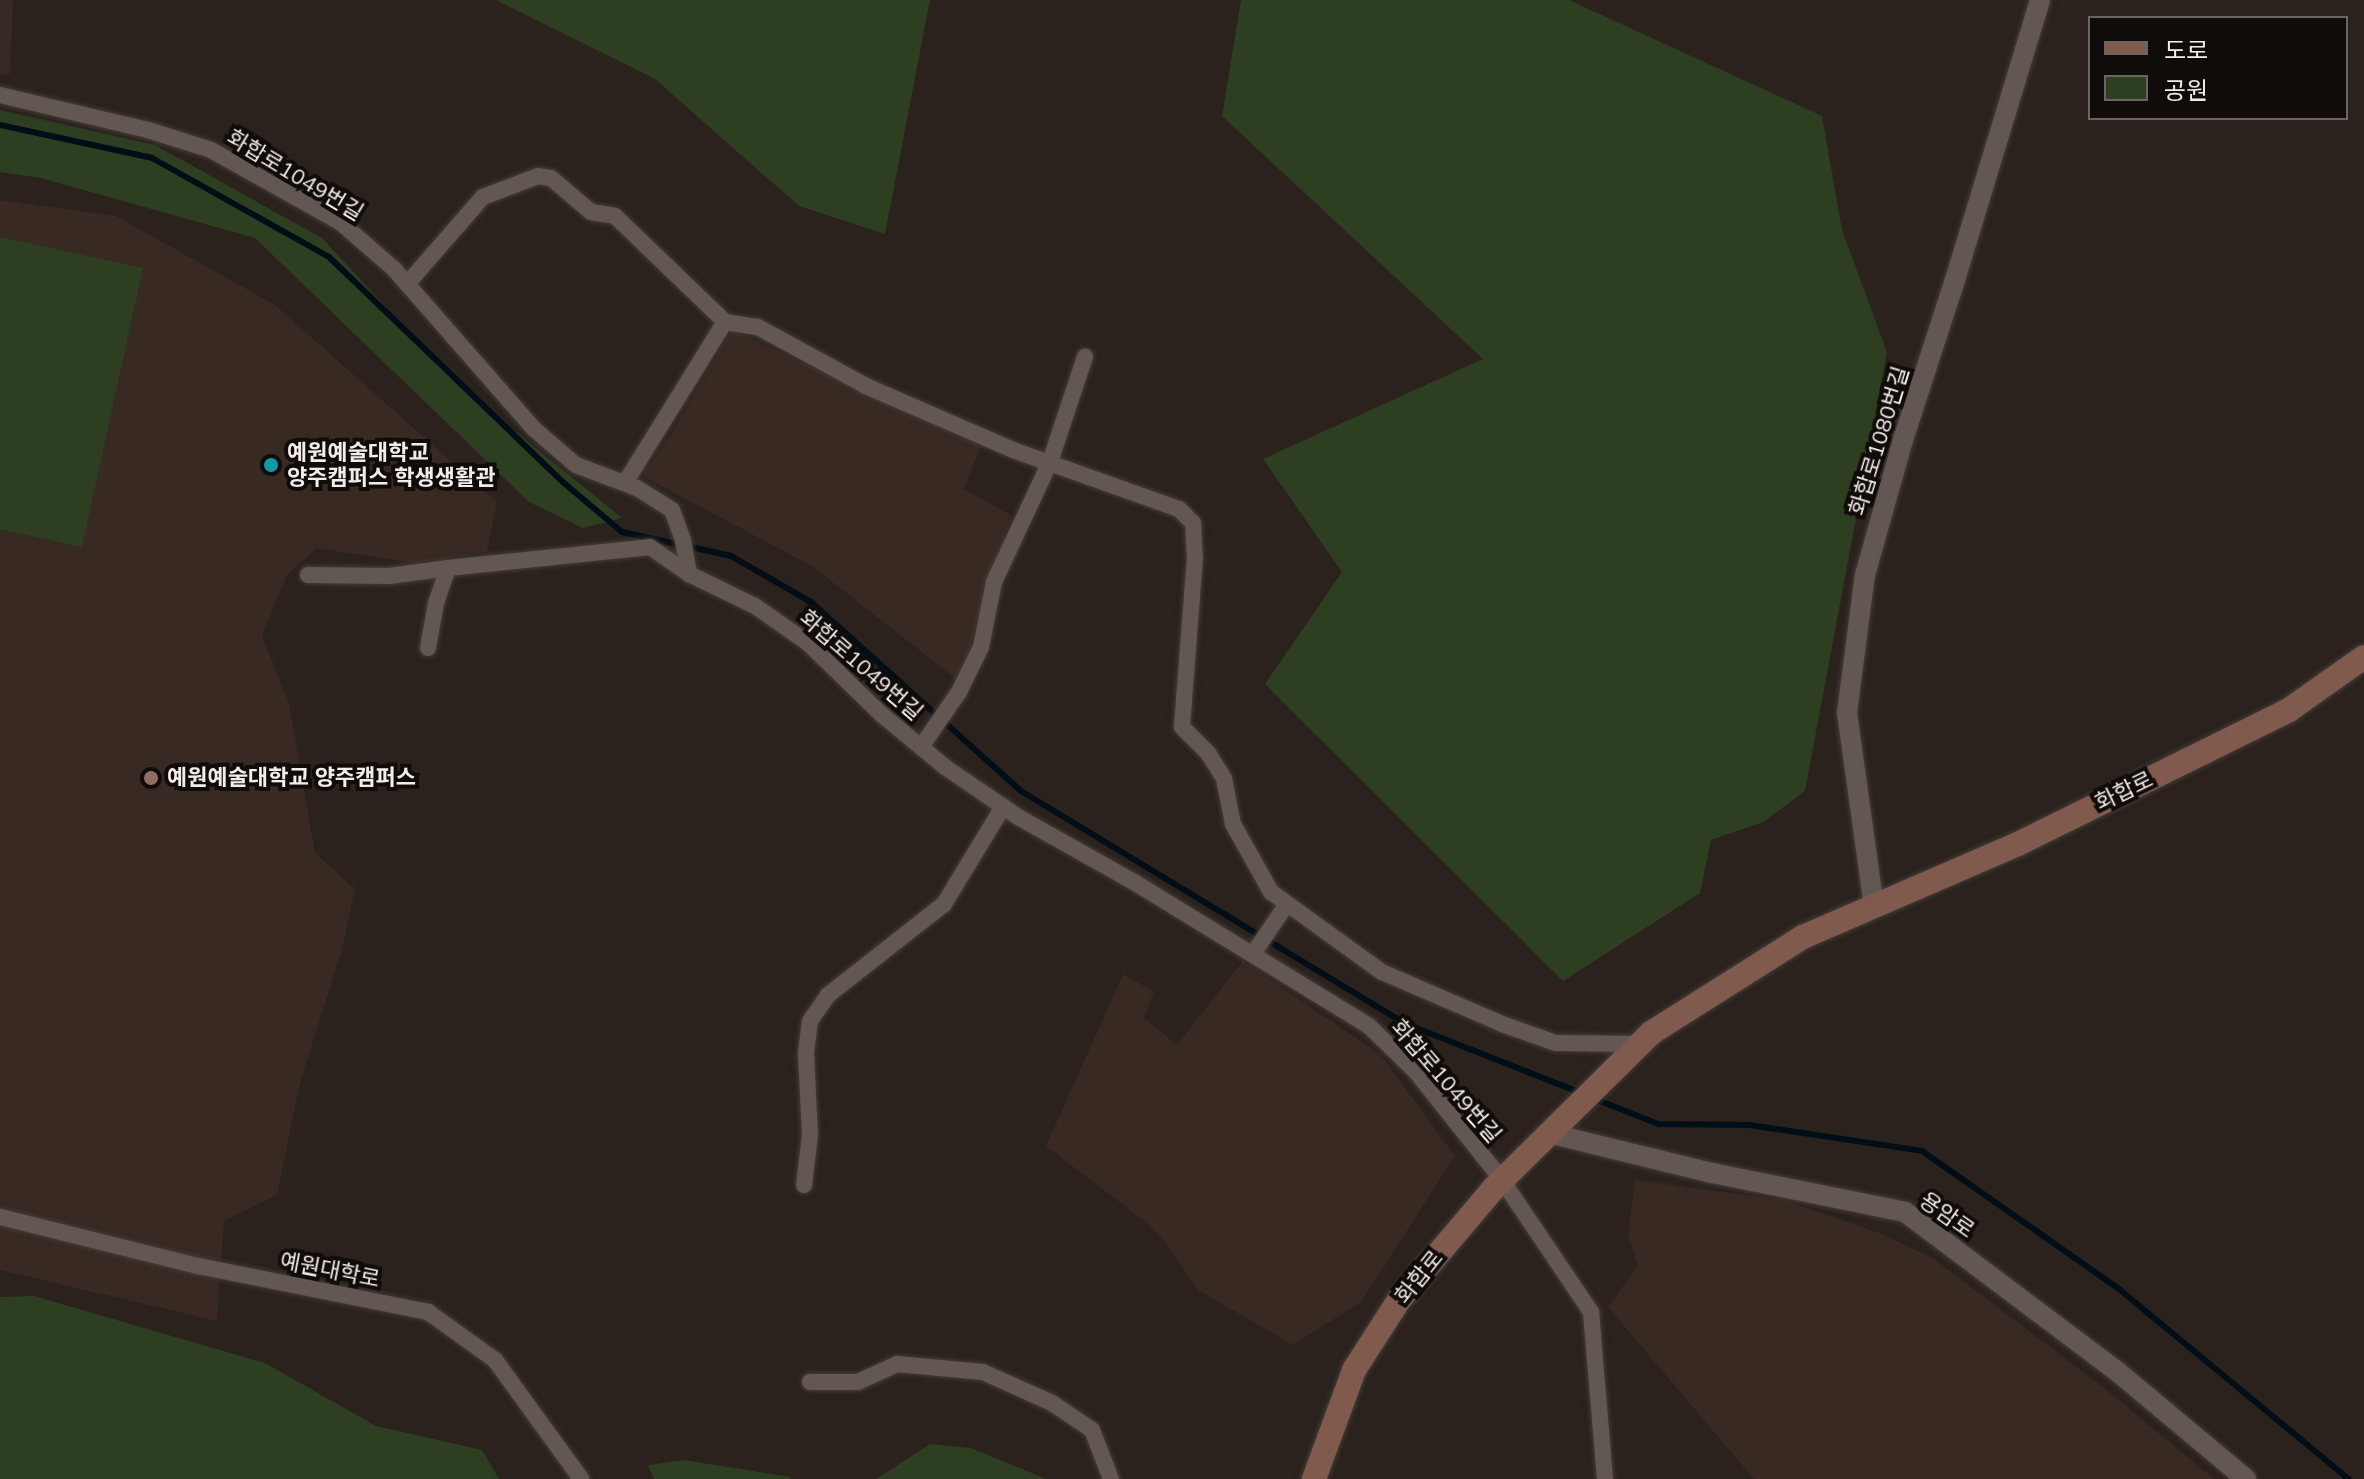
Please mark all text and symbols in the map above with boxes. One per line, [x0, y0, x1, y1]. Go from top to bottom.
legend [2088, 16, 2348, 120]
text: 도로 [2164, 35, 2208, 65]
text: 공원 [2164, 75, 2208, 105]
street label: 화합로1049번길 [222, 124, 368, 226]
street label: 화합로1080번길 [1844, 364, 1914, 518]
place label: 예원예술대학교 양주캠퍼스 학생생활관 [287, 439, 495, 490]
marker: 예원예술대학교 양주캠퍼스 학생생활관 [262, 456, 280, 474]
street label: 화합로1049번길 [794, 605, 928, 725]
place label: 예원예술대학교 양주캠퍼스 [167, 765, 416, 791]
street label: 화합로 [2091, 766, 2157, 816]
marker: 예원예술대학교 양주캠퍼스 [142, 769, 160, 787]
street label: 화합로1049번길 [1386, 1014, 1506, 1148]
street label: 용암로 [1915, 1187, 1979, 1243]
street label: 화합로 [1390, 1245, 1448, 1309]
street label: 예원대학로 [278, 1247, 382, 1293]

